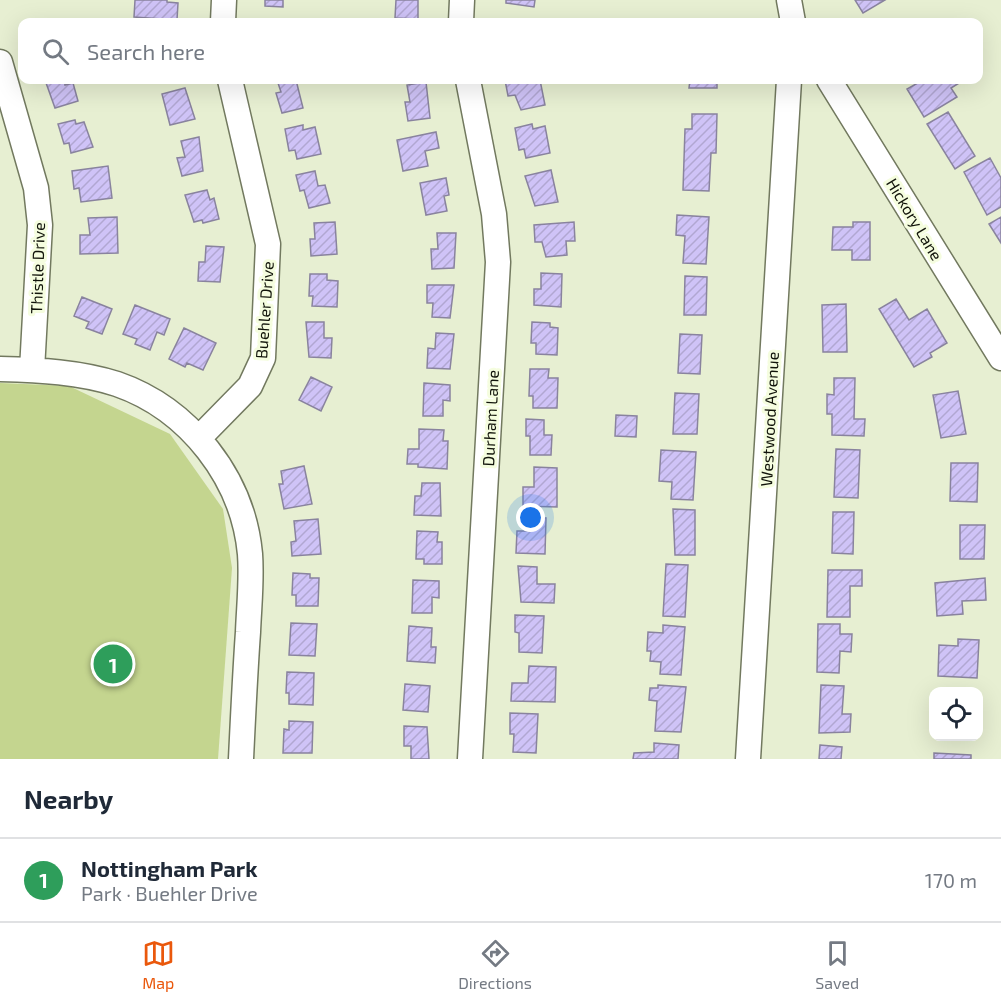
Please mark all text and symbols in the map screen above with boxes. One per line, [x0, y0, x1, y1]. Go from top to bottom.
search box [18, 18, 983, 84]
icon: search [39, 35, 72, 68]
text: Search here [87, 38, 205, 64]
street label: Hickory Lane [883, 174, 947, 264]
street label: Thistle Drive [26, 222, 48, 314]
street label: Buehler Drive [251, 261, 277, 359]
street label: Westwood Avenue [756, 351, 782, 487]
street label: Durham Lane [478, 369, 502, 467]
your location [516, 503, 545, 532]
pin: 1 [94, 642, 132, 686]
map controls [929, 687, 983, 741]
button: locate [929, 687, 983, 741]
text: Nearby [24, 783, 113, 814]
text: Nottingham Park [81, 855, 258, 881]
text: 1 [39, 868, 48, 892]
text: 170 m [925, 868, 977, 892]
text: Park · Buehler Drive [81, 881, 258, 905]
tab: Map [142, 937, 175, 992]
tab: Directions [458, 937, 532, 992]
tab: Saved [815, 937, 859, 992]

